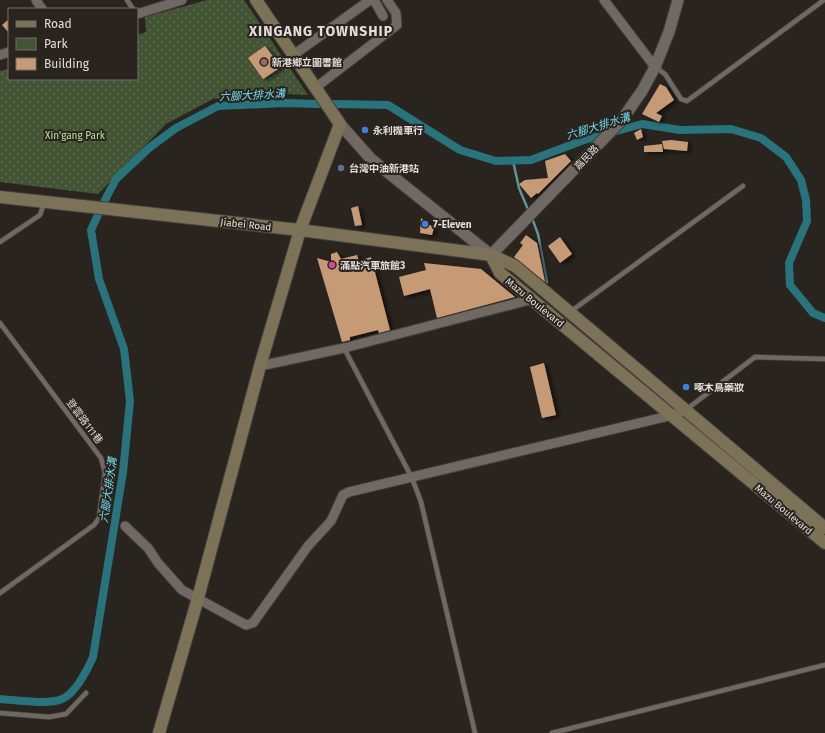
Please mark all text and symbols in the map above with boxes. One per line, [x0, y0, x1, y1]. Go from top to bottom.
legend [8, 8, 138, 80]
text: Road [44, 17, 72, 31]
district label: XINGANG TOWNSHIP [248, 23, 393, 40]
text: Park [44, 37, 68, 51]
text: Building [44, 57, 90, 71]
marker: 新港鄉立圖書館 [259, 57, 269, 67]
place label: 新港鄉立圖書館 [272, 57, 342, 69]
water label: 六腳大排水溝 [219, 87, 287, 104]
water label: 六腳大排水溝 [565, 110, 634, 142]
marker: 永利機車行 [360, 125, 370, 135]
place label: 永利機車行 [373, 125, 423, 137]
park label: Xin'gang Park [45, 130, 106, 142]
street label: 嘉民路 [572, 143, 601, 173]
marker: 台灣中油新港站 [336, 163, 346, 173]
place label: 台灣中油新港站 [349, 163, 419, 175]
street label: Jiabei Road [220, 216, 272, 234]
marker: 7-Eleven [420, 219, 430, 229]
place label: 7-Eleven [433, 219, 472, 231]
marker: 滿點汽車旅館3 [327, 260, 337, 270]
place label: 滿點汽車旅館3 [340, 260, 405, 272]
street label: Mazu Boulevard [503, 276, 566, 330]
marker: 啄木鳥藥妝 [681, 382, 691, 392]
place label: 啄木鳥藥妝 [694, 382, 744, 394]
street label: 登雲路111巷 [64, 397, 105, 446]
water label: 六腳大排水溝 [97, 455, 120, 524]
street label: Mazu Boulevard [752, 482, 815, 537]

